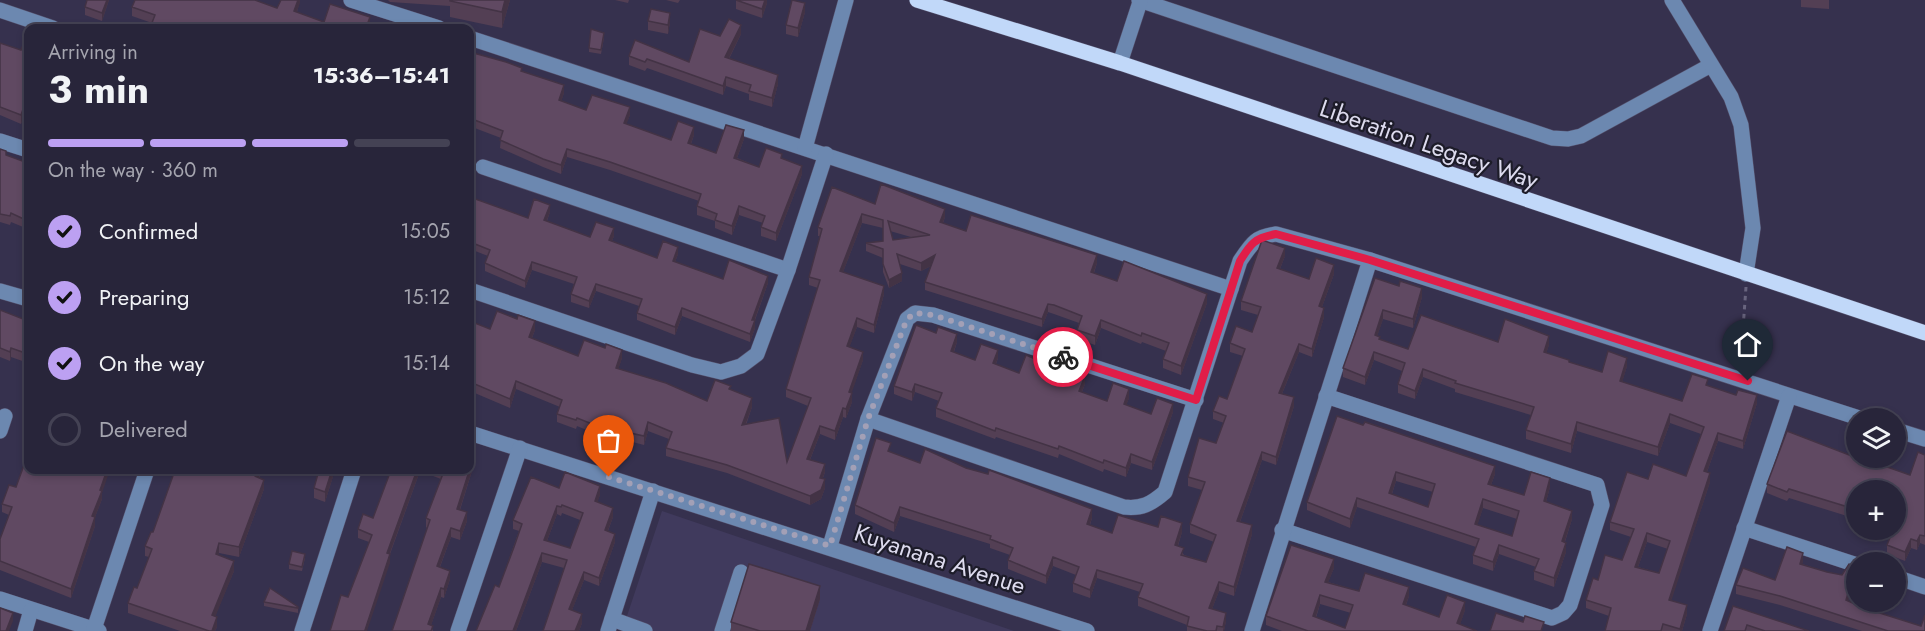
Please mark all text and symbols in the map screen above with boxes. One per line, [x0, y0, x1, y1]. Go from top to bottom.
text: Arriving in [48, 38, 138, 67]
text: 15:36–15:41 [313, 59, 450, 91]
text: 3 min [48, 61, 149, 118]
street label: Liberation Legacy Way [1315, 90, 1543, 198]
text: On the way · 360 m [48, 156, 218, 185]
icon: check [48, 215, 81, 248]
text: Confirmed [99, 215, 198, 247]
text: 15:05 [400, 217, 450, 246]
icon: check [48, 281, 81, 314]
text: Preparing [99, 281, 190, 313]
text: 15:12 [403, 283, 450, 312]
pin [1722, 319, 1773, 381]
courier [1033, 327, 1093, 387]
icon: home [1731, 328, 1764, 361]
icon: bike [1047, 341, 1080, 374]
icon: check [48, 347, 81, 380]
text: On the way [99, 347, 204, 379]
text: 15:14 [403, 349, 450, 378]
map controls [1846, 408, 1906, 612]
button: layers [1846, 408, 1906, 468]
text: Delivered [99, 413, 188, 445]
pin [583, 415, 634, 477]
icon: bag [592, 424, 625, 457]
button: + [1846, 480, 1906, 540]
street label: Kuyanana Avenue [850, 515, 1030, 603]
button: − [1846, 552, 1906, 612]

